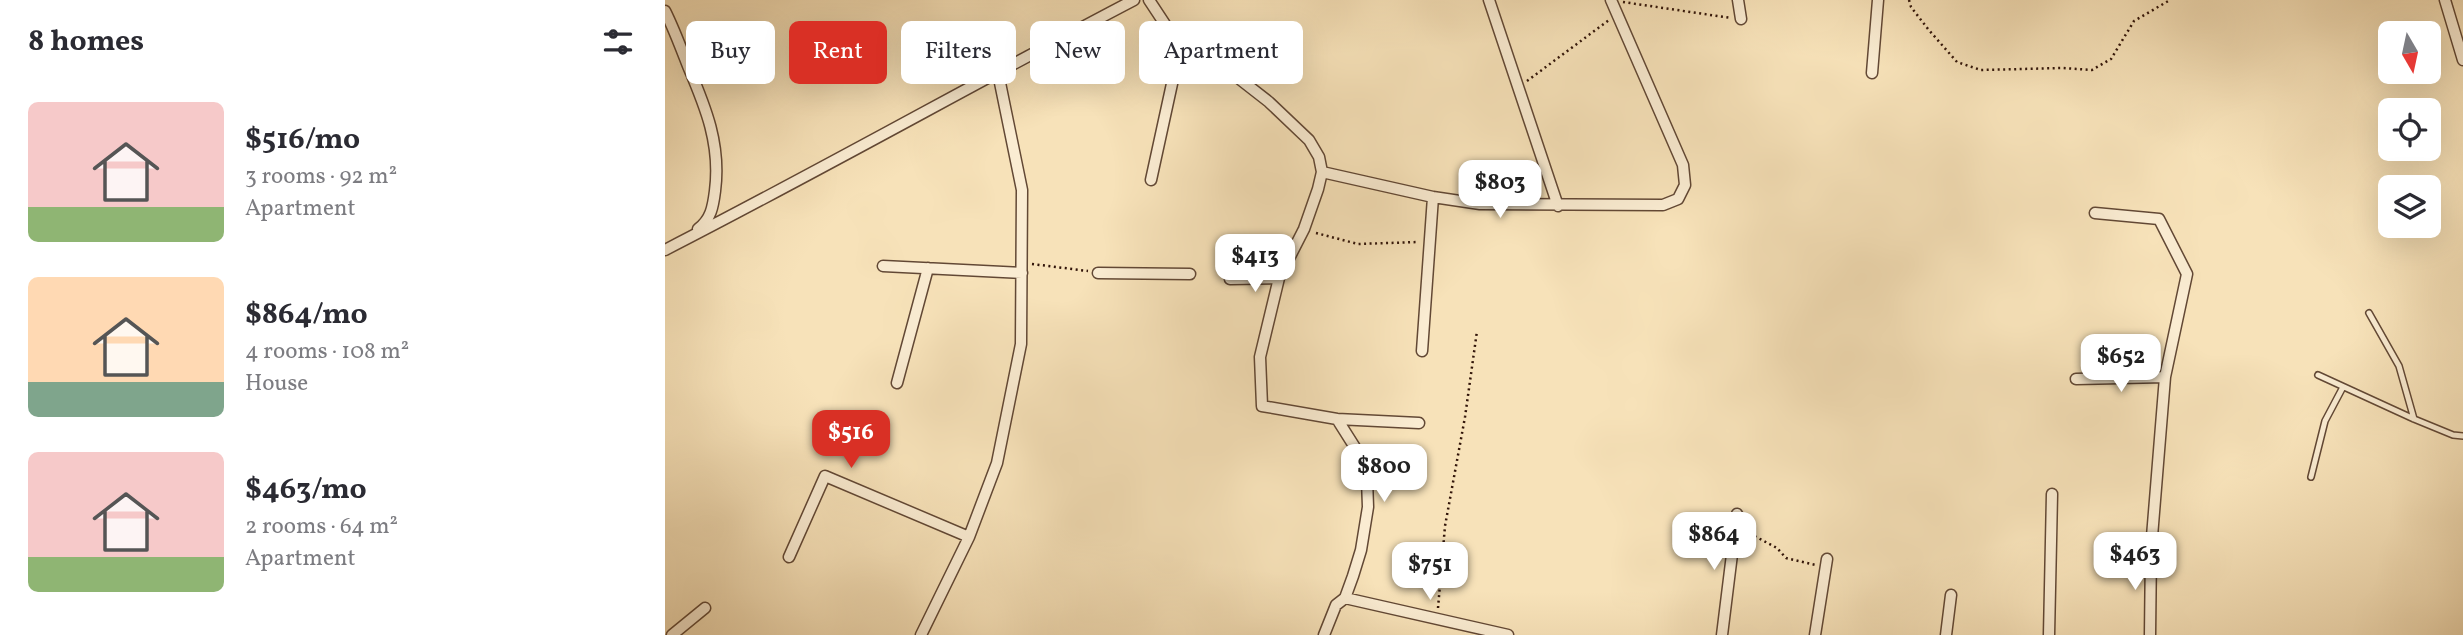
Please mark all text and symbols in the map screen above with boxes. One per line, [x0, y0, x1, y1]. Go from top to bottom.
text: 8 homes [28, 21, 144, 63]
chip: Buy [686, 21, 775, 84]
chip: Rent [789, 21, 887, 84]
chip: Filters [901, 21, 1016, 84]
chip: New [1030, 21, 1125, 84]
chip: Apartment [1139, 21, 1303, 84]
north arrow [2378, 21, 2441, 84]
map controls [2378, 21, 2441, 238]
icon: filters [599, 23, 637, 61]
button: locate [2378, 98, 2441, 161]
text: $516/mo [245, 119, 360, 161]
icon: home [84, 130, 168, 214]
pin: $803 [1459, 160, 1541, 220]
text: 3 rooms · 92 m² [245, 161, 397, 193]
text: $803 [1475, 167, 1525, 199]
button: layers [2378, 175, 2441, 238]
text: Apartment [245, 193, 356, 225]
pin: $413 [1214, 234, 1296, 294]
text: $413 [1231, 241, 1279, 273]
text: $864/mo [245, 294, 368, 336]
icon: home [84, 305, 168, 389]
pin: $652 [2080, 334, 2162, 394]
text: 4 rooms · 108 m² [245, 336, 409, 368]
text: $652 [2097, 341, 2145, 373]
text: House [245, 368, 308, 400]
pin: $516 [810, 410, 892, 470]
text: $516 [828, 417, 874, 449]
pin: $800 [1343, 444, 1425, 504]
text: $800 [1357, 451, 1411, 483]
text: $463/mo [245, 469, 367, 511]
icon: home [84, 480, 168, 564]
text: 2 rooms · 64 m² [245, 511, 398, 543]
pin: $864 [1673, 512, 1755, 572]
text: $864 [1688, 519, 1740, 551]
pin: $463 [2094, 532, 2176, 592]
text: $463 [2110, 539, 2160, 571]
pin: $751 [1389, 542, 1471, 602]
text: Apartment [245, 543, 356, 575]
text: $751 [1408, 549, 1452, 581]

